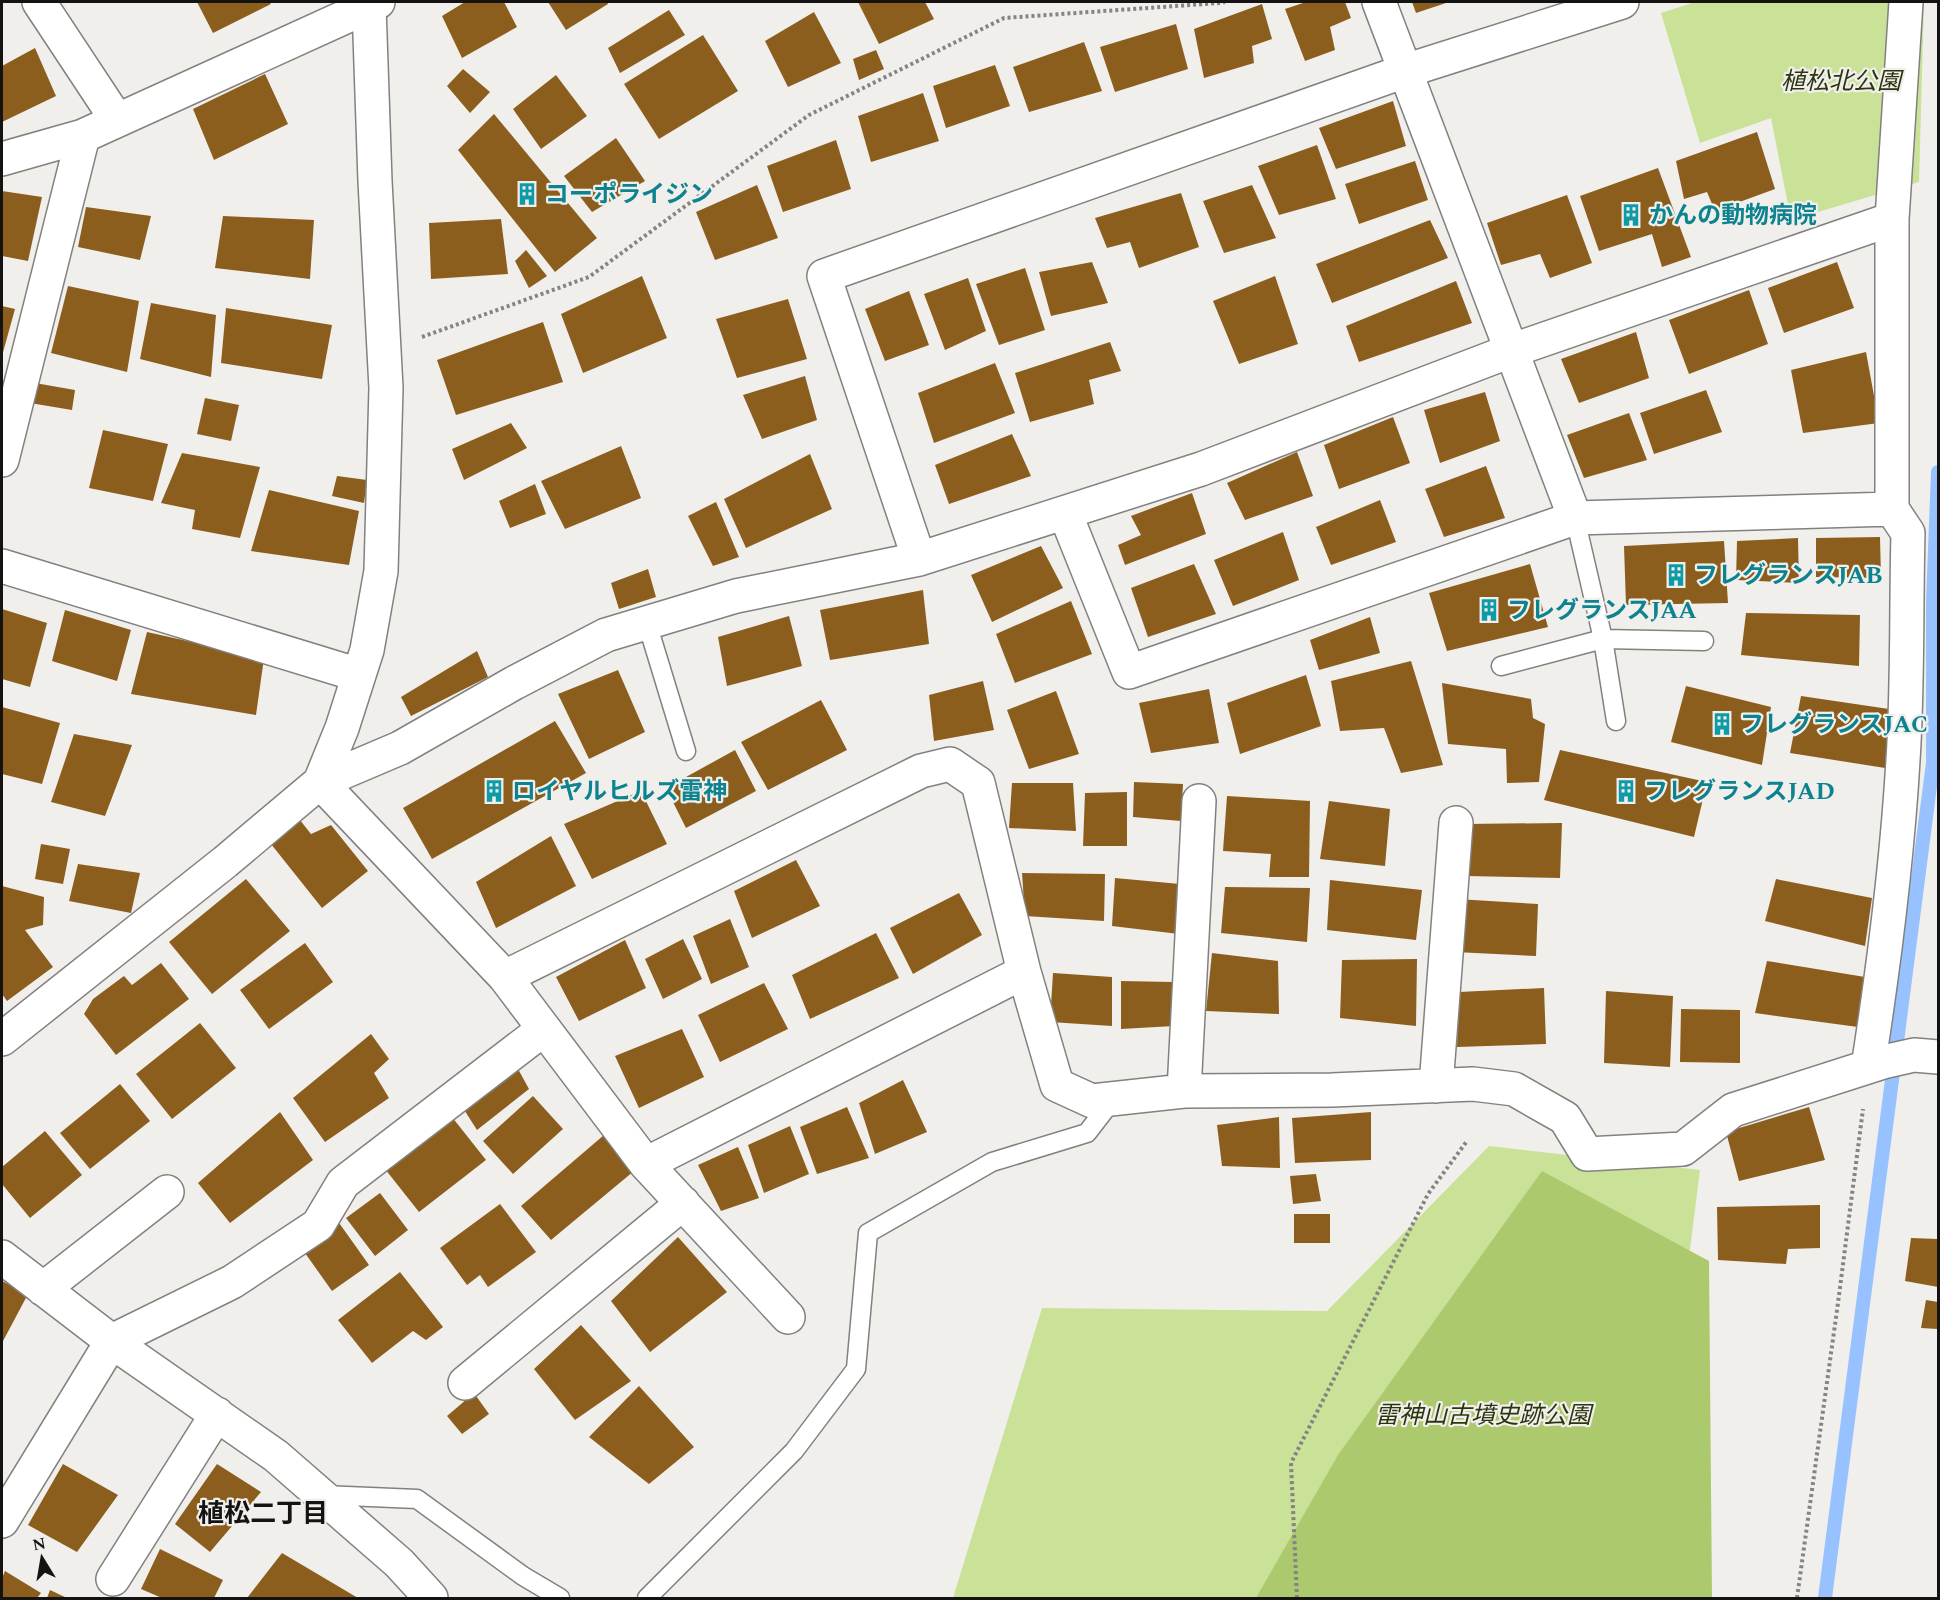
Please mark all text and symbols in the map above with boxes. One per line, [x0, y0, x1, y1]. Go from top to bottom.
park label: 植松北公園 [1781, 64, 1904, 100]
place label: コーポライジン [545, 177, 713, 213]
building icon: コーポライジン [514, 181, 540, 207]
place label: かんの動物病院 [1649, 198, 1817, 234]
building icon: かんの動物病院 [1618, 202, 1644, 228]
place label: フレグランスJAB [1694, 558, 1883, 594]
building icon: フレグランスJAB [1663, 562, 1689, 588]
place label: フレグランスJAA [1507, 593, 1697, 629]
building icon: フレグランスJAA [1476, 597, 1502, 623]
place label: フレグランスJAC [1740, 707, 1928, 743]
building icon: フレグランスJAC [1709, 711, 1735, 737]
place label: ロイヤルヒルズ雷神 [512, 774, 727, 810]
place label: フレグランスJAD [1644, 774, 1835, 810]
building icon: ロイヤルヒルズ雷神 [481, 778, 507, 804]
building icon: フレグランスJAD [1613, 778, 1639, 804]
park label: 雷神山古墳史跡公園 [1375, 1398, 1594, 1434]
district label: 植松二丁目 [198, 1494, 328, 1534]
north arrow [12, 1528, 72, 1588]
text: N [31, 1531, 48, 1557]

